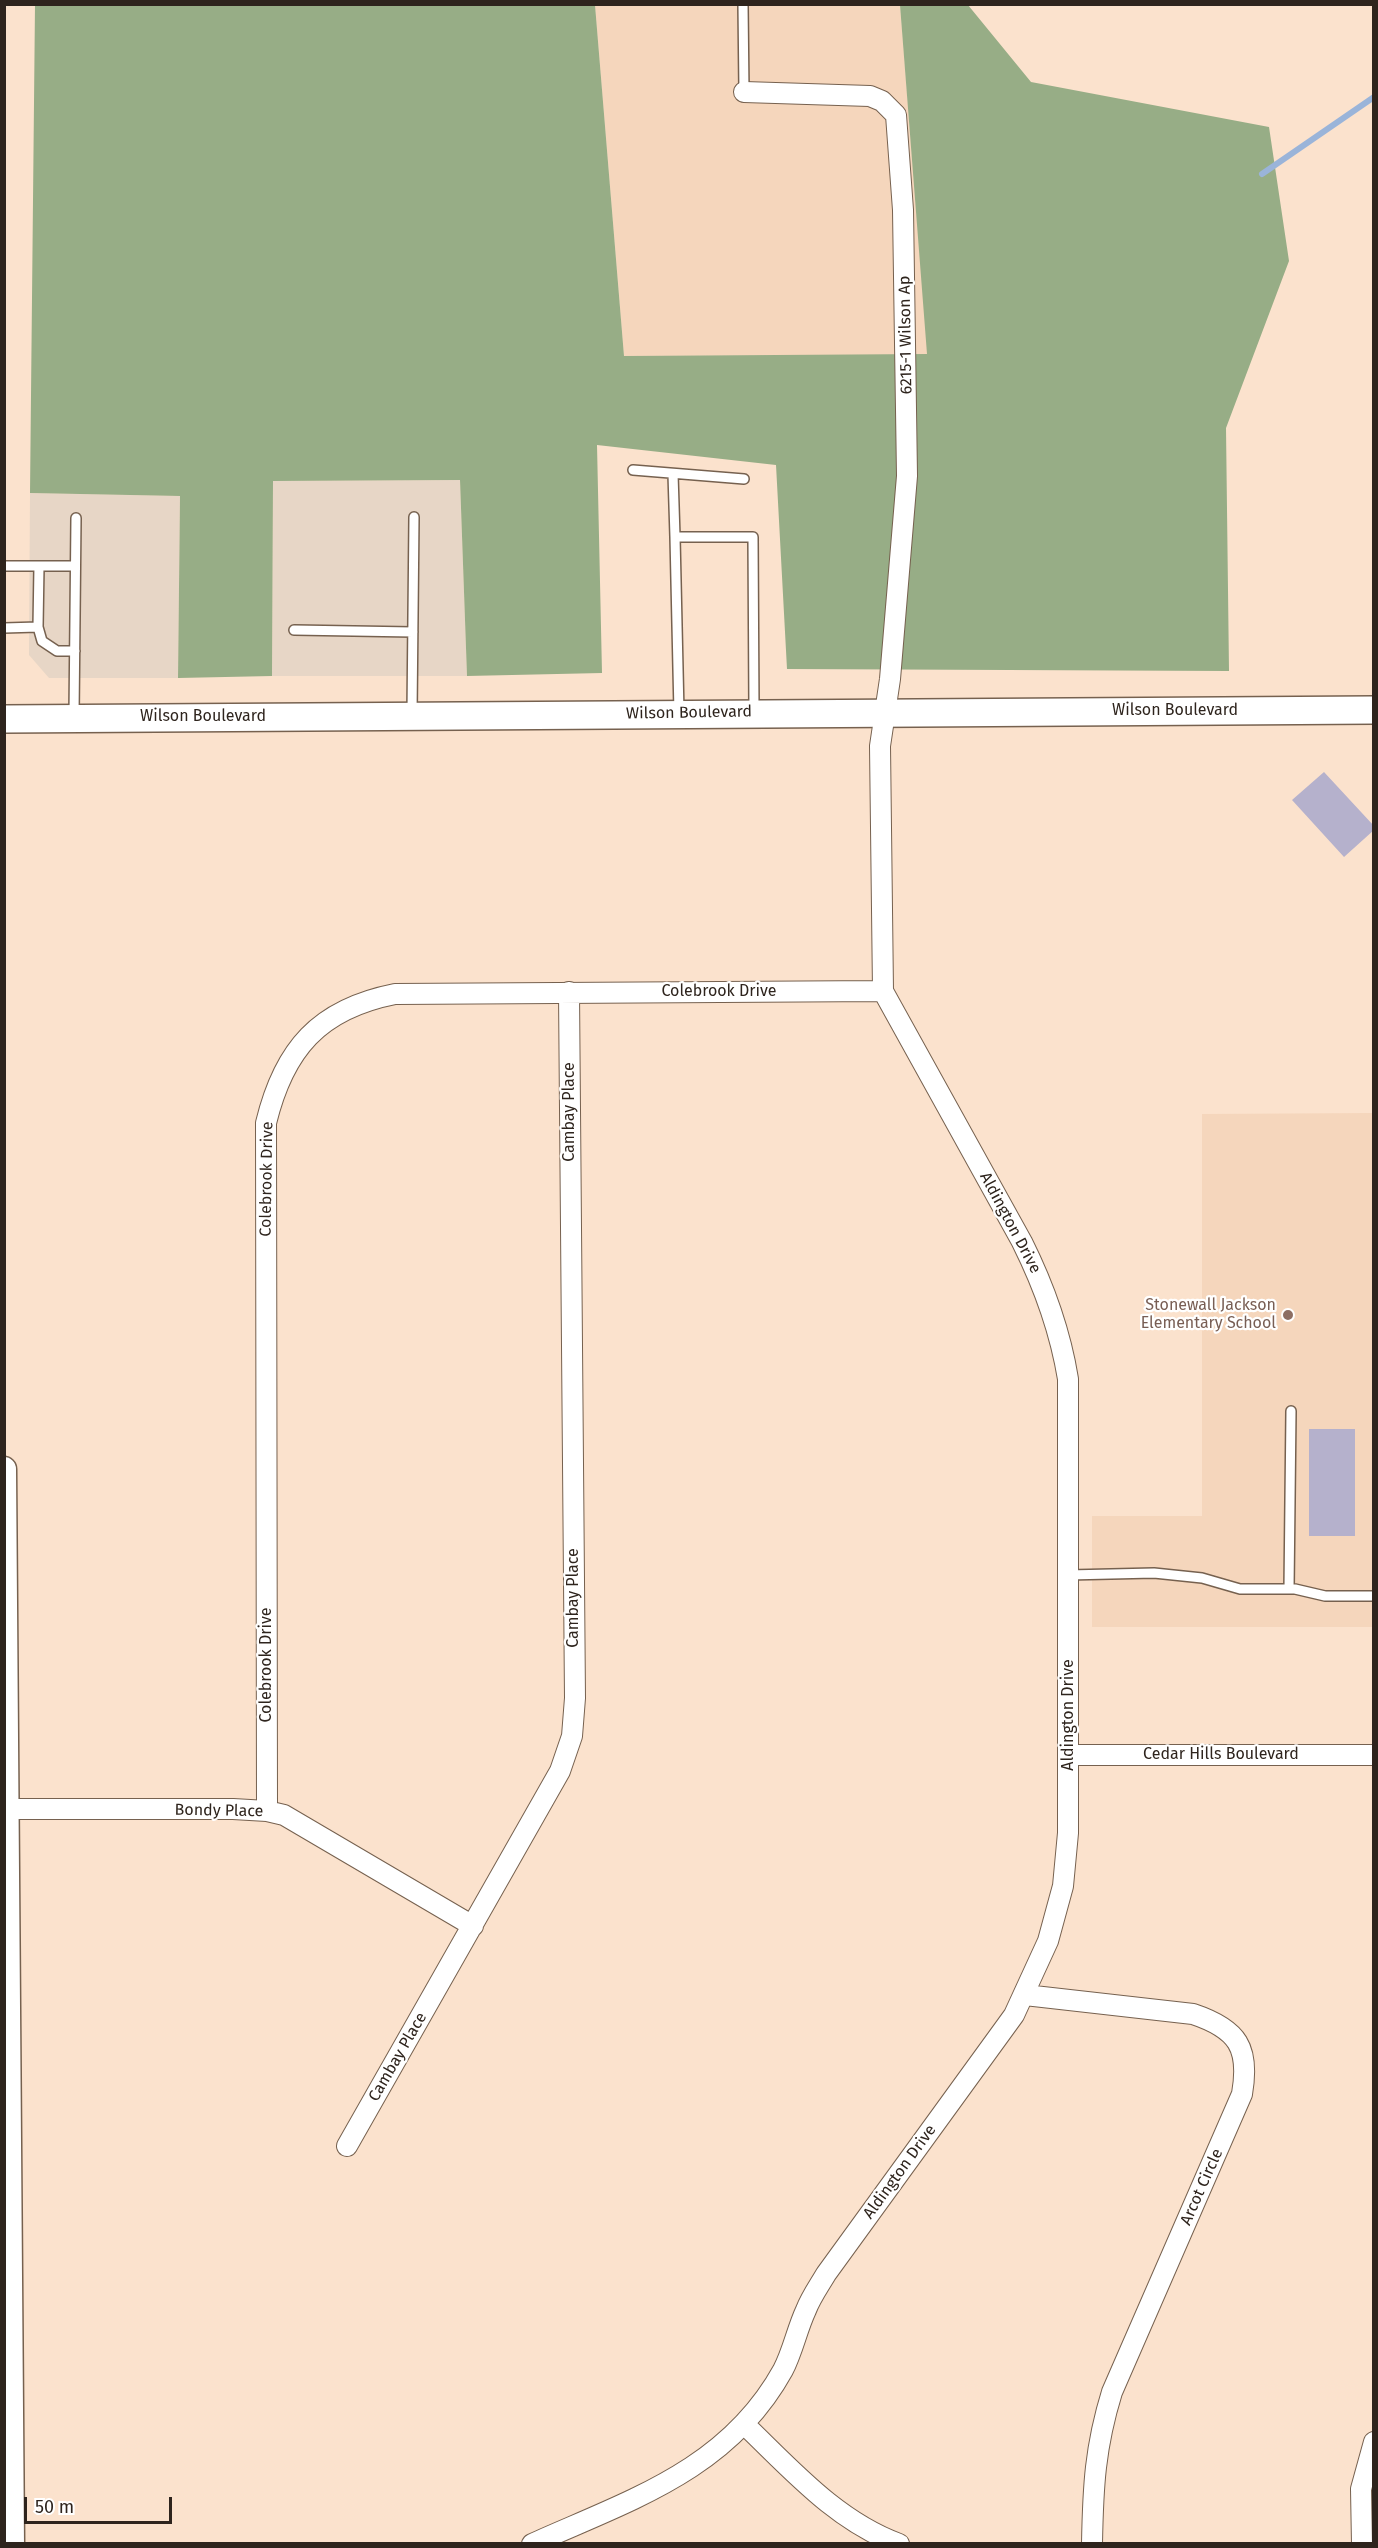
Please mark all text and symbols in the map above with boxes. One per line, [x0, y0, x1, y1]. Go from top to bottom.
street label: 6215-1 Wilson Ap [895, 275, 917, 395]
street label: Wilson Boulevard [1112, 701, 1238, 721]
street label: Wilson Boulevard [626, 702, 752, 724]
street label: Wilson Boulevard [140, 707, 266, 727]
street label: Colebrook Drive [661, 982, 777, 1002]
street label: Cambay Place [560, 1062, 580, 1162]
street label: Colebrook Drive [256, 1121, 278, 1237]
street label: Aldington Drive [975, 1169, 1045, 1277]
place label: Stonewall Jackson Elementary School [1141, 1296, 1276, 1334]
marker: Stonewall Jackson Elementary School [1281, 1308, 1295, 1322]
street label: Cambay Place [564, 1548, 584, 1648]
street label: Colebrook Drive [257, 1607, 277, 1723]
street label: Aldington Drive [1059, 1659, 1079, 1771]
street label: Cedar Hills Boulevard [1143, 1745, 1299, 1765]
street label: Bondy Place [175, 1801, 263, 1821]
street label: Cambay Place [365, 2009, 431, 2105]
street label: Aldington Drive [859, 2121, 941, 2223]
street label: Arcot Circle [1177, 2146, 1227, 2228]
scale bar [27, 2485, 176, 2523]
text: 50 m [35, 2496, 74, 2518]

